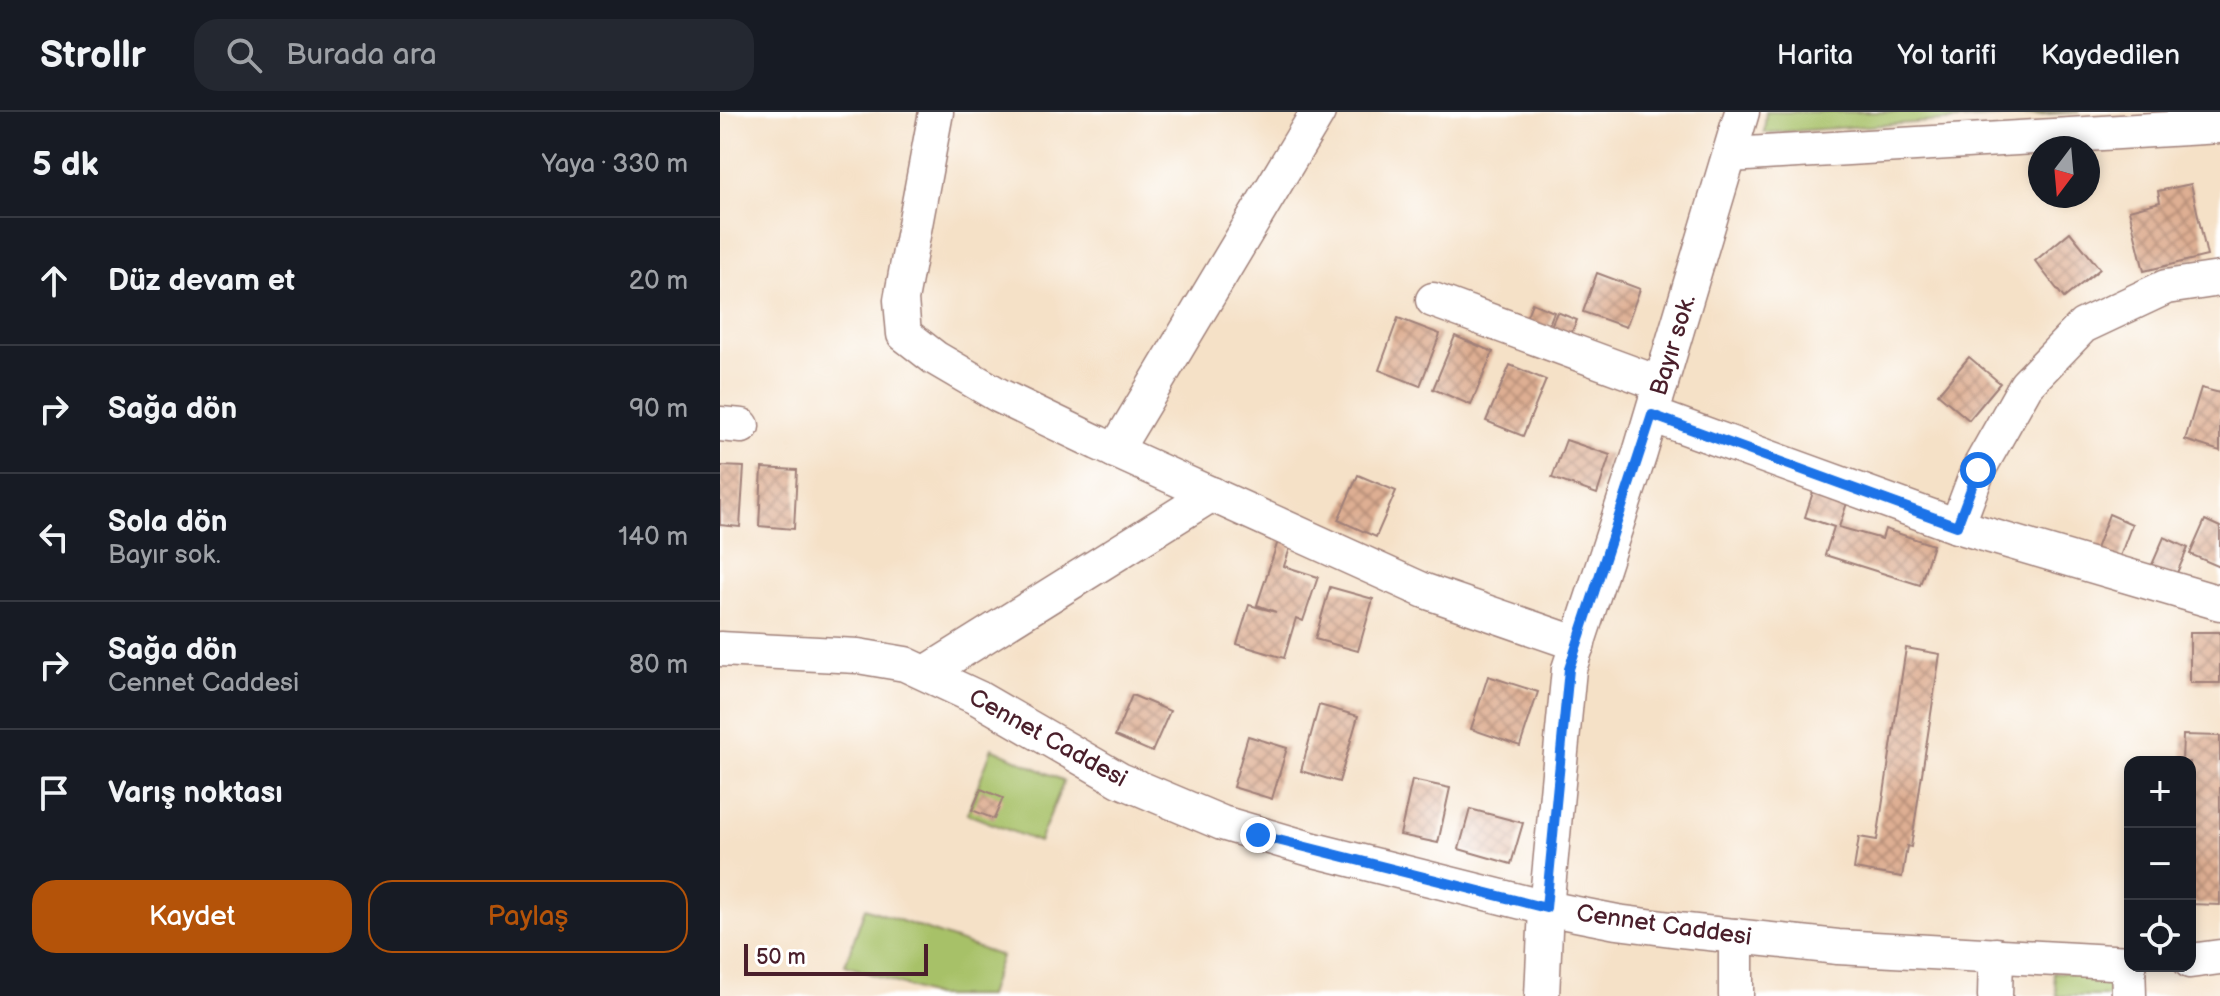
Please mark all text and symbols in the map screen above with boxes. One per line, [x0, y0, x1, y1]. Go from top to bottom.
search box [194, 19, 754, 91]
text: Strollr [40, 33, 146, 78]
icon: search [222, 33, 266, 77]
text: Burada ara [286, 37, 437, 73]
text: Harita [1777, 39, 1853, 72]
text: Yol tarifi [1897, 39, 1997, 72]
text: Kaydedilen [2041, 39, 2180, 72]
north arrow [2028, 136, 2100, 208]
text: 5 dk [32, 144, 98, 185]
text: Yaya · 330 m [542, 149, 688, 180]
icon: ahead [32, 259, 76, 303]
text: Düz devam et [108, 263, 295, 299]
text: 20 m [629, 266, 688, 297]
street label: Bayır sok. [1644, 291, 1702, 399]
icon: right [32, 387, 76, 431]
text: Sağa dön [108, 391, 237, 427]
text: 90 m [629, 394, 688, 425]
route start [1960, 452, 1996, 488]
text: Sola dön [108, 504, 228, 540]
icon: left [32, 515, 76, 559]
text: 140 m [618, 522, 688, 553]
text: Bayır sok. [108, 540, 221, 571]
text: Sağa dön [108, 632, 237, 668]
icon: right [32, 643, 76, 687]
text: 80 m [629, 650, 688, 681]
text: Cennet Caddesi [108, 668, 299, 699]
street label: Cennet Caddesi [964, 683, 1132, 793]
map controls [2124, 756, 2196, 972]
button: + [2124, 756, 2196, 828]
icon: arrive [32, 771, 76, 815]
text: Varış noktası [108, 775, 283, 811]
route end [1240, 817, 1276, 853]
button: − [2124, 828, 2196, 900]
button: Kaydet [32, 880, 352, 953]
button: Paylaş [368, 880, 688, 953]
street label: Cennet Caddesi [1575, 898, 1753, 952]
button: locate [2124, 900, 2196, 972]
scale bar [744, 940, 928, 976]
text: 50 m [756, 944, 806, 971]

